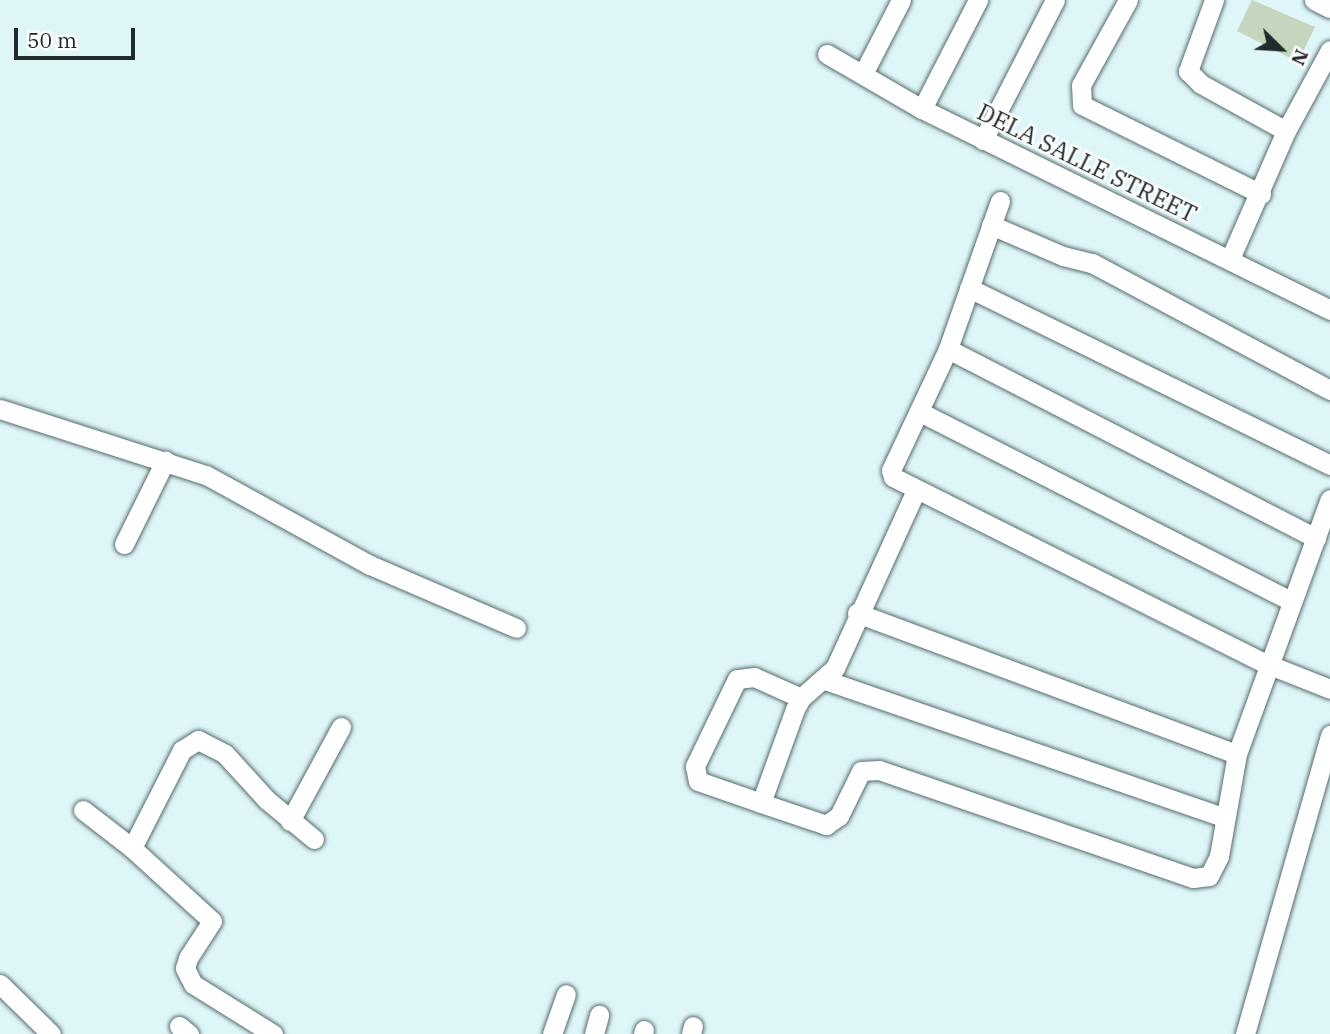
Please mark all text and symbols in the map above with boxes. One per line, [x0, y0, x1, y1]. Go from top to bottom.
scale bar [18, 14, 138, 58]
north arrow [1246, 14, 1316, 84]
text: 50 m [27, 26, 77, 54]
text: N [1286, 46, 1314, 69]
street label: DELA SALLE STREET [973, 97, 1201, 229]

